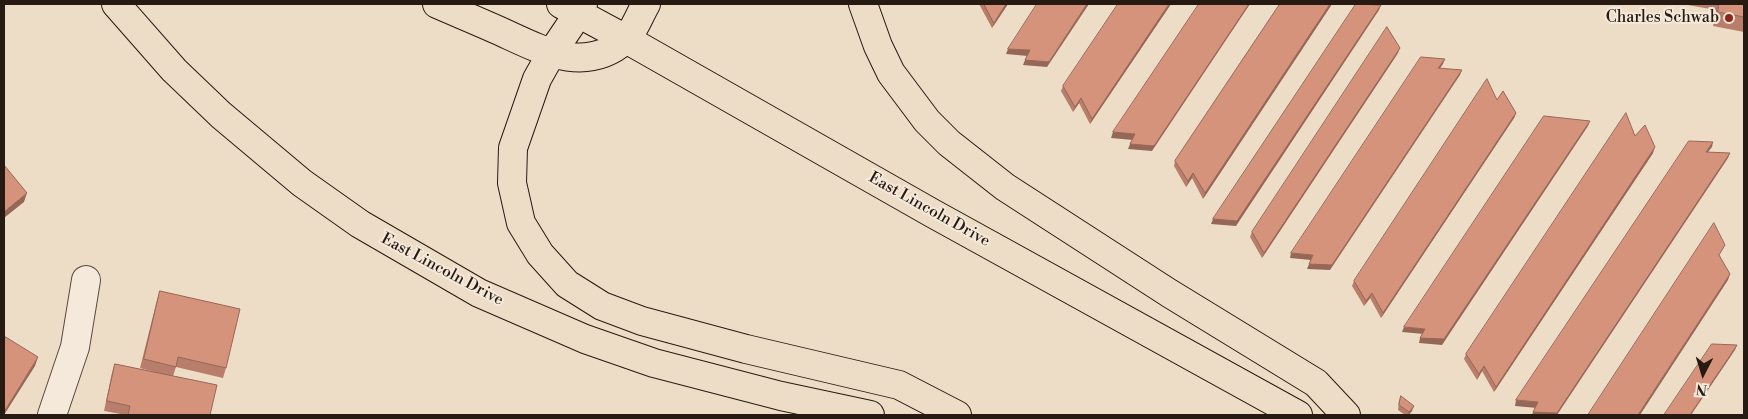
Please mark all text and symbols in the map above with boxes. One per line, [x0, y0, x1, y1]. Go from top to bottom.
place label: Charles Schwab [1606, 8, 1719, 28]
marker: Charles Schwab [1723, 12, 1735, 24]
street label: East Lincoln Drive [865, 169, 993, 251]
street label: East Lincoln Drive [377, 230, 507, 310]
north arrow [1678, 349, 1728, 399]
text: N [1695, 379, 1708, 398]

